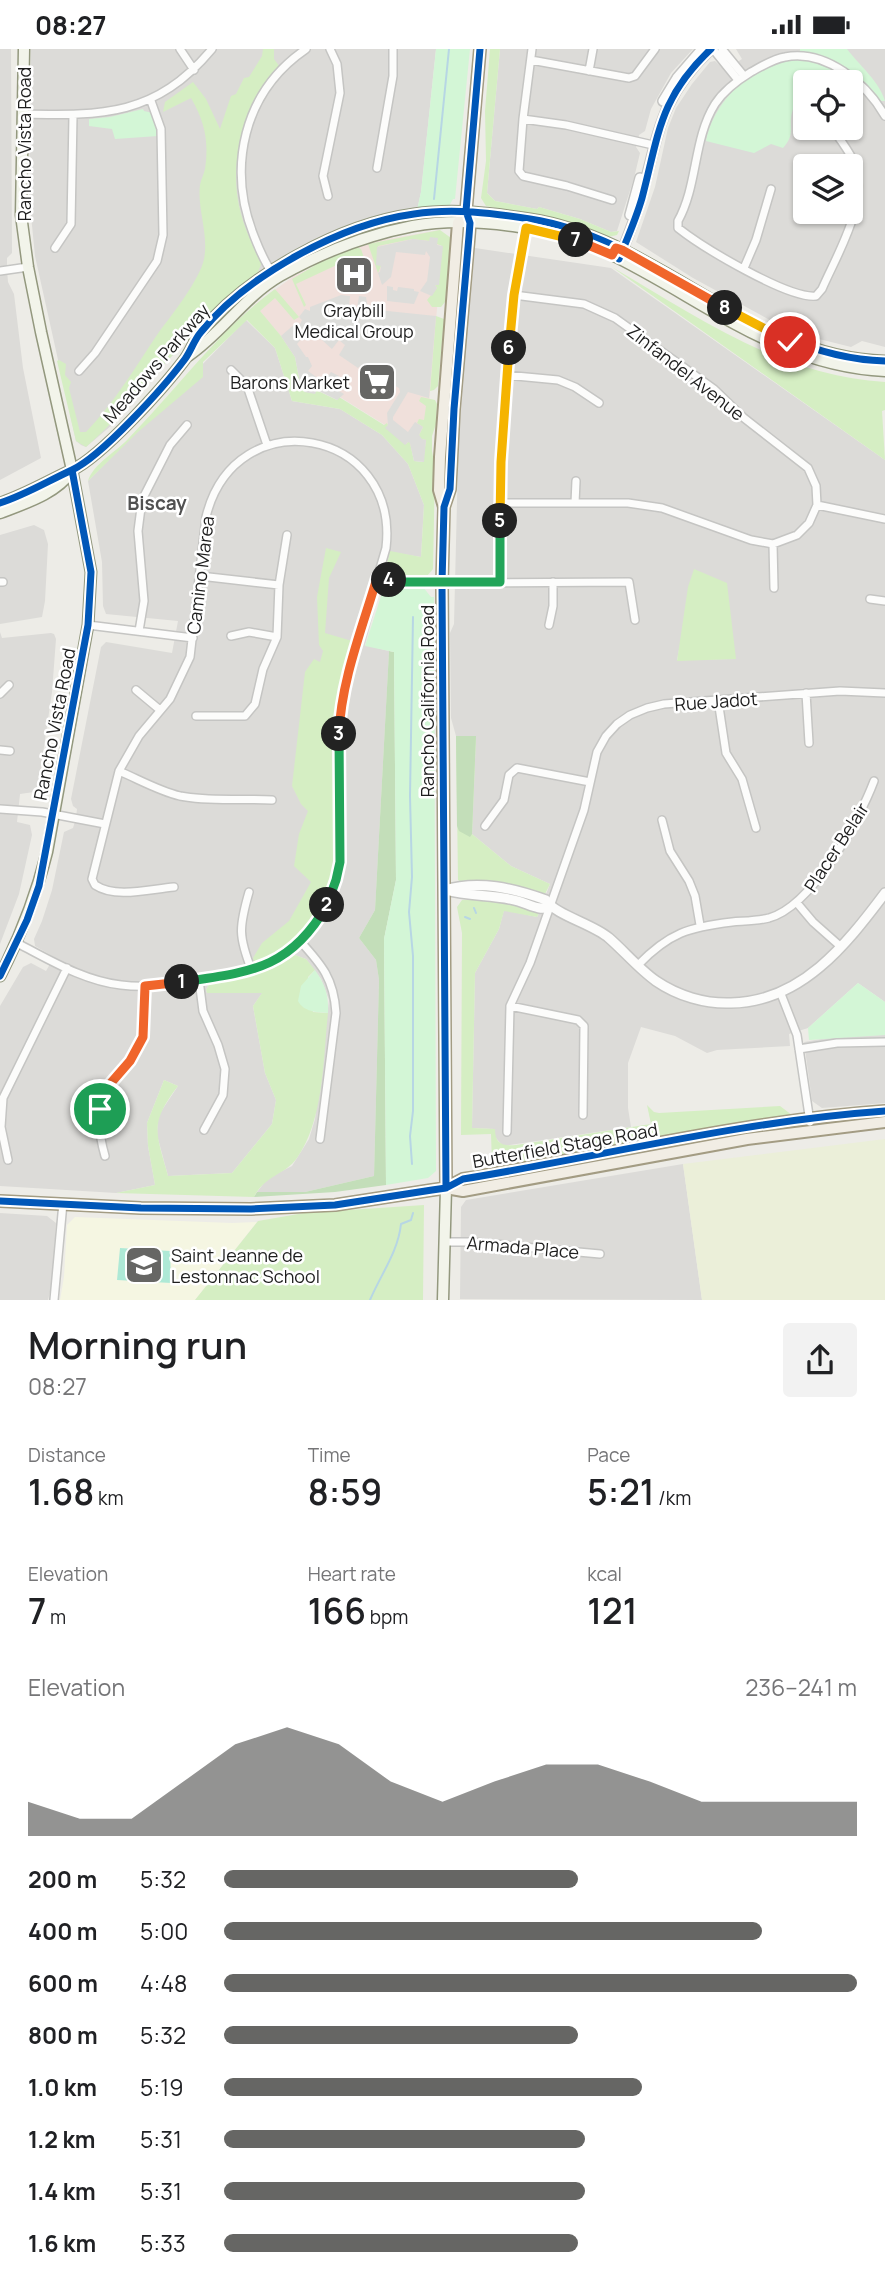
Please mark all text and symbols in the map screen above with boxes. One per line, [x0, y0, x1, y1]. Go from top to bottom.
text: 08:27 [35, 7, 106, 43]
street label: Rancho Vista Road [12, 67, 36, 221]
map controls [793, 70, 863, 224]
button: locate [793, 70, 863, 140]
button: layers [793, 154, 863, 224]
pin: 7 [558, 223, 594, 257]
text: 7 [570, 226, 581, 252]
hospital icon: Graybill Medical Group [333, 254, 375, 296]
pin: 8 [708, 291, 742, 325]
text: 8 [719, 294, 730, 320]
street label: Meadows Parkway [97, 298, 215, 428]
place label: Graybill Medical Group [294, 298, 414, 343]
pin [760, 312, 820, 372]
street label: Zinfandel Avenue [622, 318, 750, 426]
icon: check [771, 323, 809, 361]
pin: 6 [491, 331, 526, 365]
text: 6 [503, 334, 514, 360]
supermarket icon: Barons Market [356, 361, 398, 403]
place label: Barons Market [230, 370, 350, 394]
district label: Biscay [127, 490, 187, 516]
pin: 5 [482, 503, 518, 539]
text: 5 [494, 507, 505, 533]
street label: Camino Marea [181, 514, 219, 636]
pin: 4 [372, 563, 406, 597]
text: 4 [383, 566, 394, 592]
street label: Rancho California Road [415, 605, 439, 797]
street label: Rancho Vista Road [27, 646, 81, 802]
street label: Rue Jadot [674, 686, 758, 716]
pin: 3 [322, 717, 356, 751]
text: 3 [333, 720, 344, 746]
street label: Placer Belair [798, 797, 874, 896]
pin: 2 [310, 887, 344, 923]
text: 2 [321, 891, 332, 917]
pin: 1 [164, 965, 200, 999]
text: 1 [177, 968, 186, 994]
pin [70, 1079, 130, 1139]
icon: arrive [81, 1090, 119, 1128]
street label: Butterfield Stage Road [471, 1117, 659, 1173]
street label: Armada Place [466, 1230, 580, 1264]
place label: Saint Jeanne de Lestonnac School [171, 1243, 320, 1288]
school or university icon: Saint Jeanne de Lestonnac School [123, 1244, 165, 1286]
text: Morning run [28, 1318, 247, 1370]
button: share [783, 1323, 857, 1397]
text: 08:27 [28, 1370, 87, 1402]
text: Distance [28, 1442, 106, 1468]
text: Time [308, 1442, 351, 1468]
text: Pace [587, 1442, 630, 1468]
text: 1.68 [28, 1468, 94, 1516]
text: 8:59 [308, 1468, 382, 1516]
text: 5:21 [587, 1468, 655, 1516]
text: km [94, 1485, 124, 1511]
text: /km [655, 1485, 691, 1511]
text: Elevation [28, 1561, 108, 1587]
text: Heart rate [308, 1561, 396, 1587]
text: kcal [587, 1561, 622, 1587]
text: 7 [28, 1587, 46, 1635]
text: 166 [308, 1587, 366, 1635]
text: 121 [587, 1587, 637, 1635]
text: m [46, 1604, 66, 1630]
text: bpm [366, 1604, 408, 1630]
text: Elevation [28, 1671, 125, 1703]
text: 236–241 m [745, 1671, 857, 1703]
text: 200 m [28, 1863, 97, 1895]
text: 5:32 [140, 1863, 186, 1895]
text: 400 m [28, 1915, 98, 1947]
text: 5:00 [140, 1915, 188, 1947]
text: 600 m [28, 1967, 98, 1999]
text: 4:48 [140, 1967, 187, 1999]
text: 800 m [28, 2019, 98, 2051]
text: 5:32 [140, 2019, 186, 2051]
text: 1.0 km [28, 2071, 97, 2103]
text: 5:19 [140, 2071, 183, 2103]
text: 1.2 km [28, 2123, 95, 2155]
text: 5:31 [140, 2123, 182, 2155]
text: 1.4 km [28, 2175, 96, 2207]
text: 5:31 [140, 2175, 182, 2207]
text: 1.6 km [28, 2227, 96, 2259]
text: 5:33 [140, 2227, 186, 2259]

